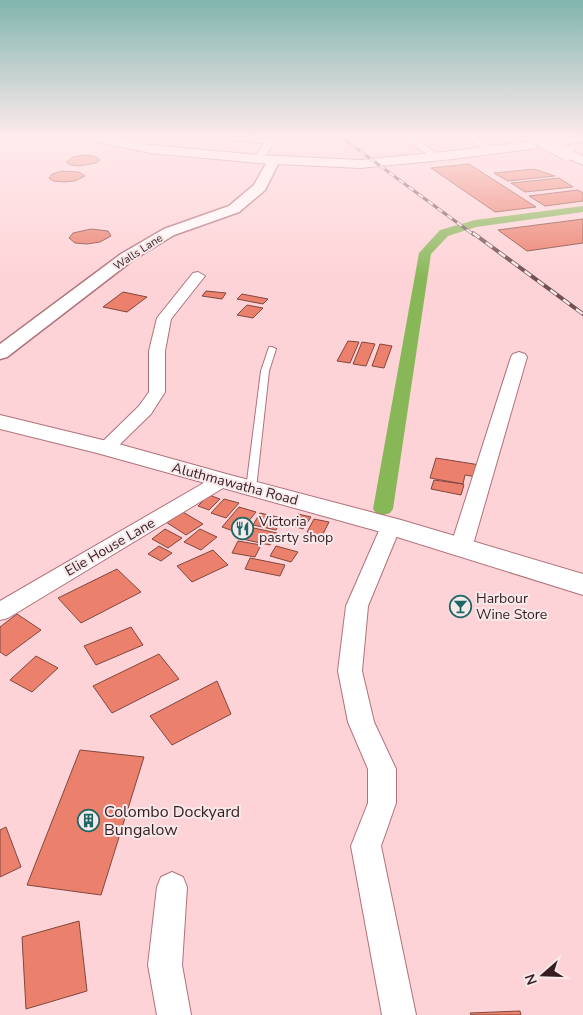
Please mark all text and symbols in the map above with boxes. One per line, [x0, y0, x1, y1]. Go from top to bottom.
street label: Walls Lane [111, 230, 166, 273]
street label: Aluthmawatha Road [170, 458, 300, 510]
place label: Victoria pasrty shop [258, 512, 333, 547]
street label: Elie House Lane [61, 513, 159, 581]
restaurant icon: Victoria pasrty shop [231, 517, 255, 541]
place label: Harbour Wine Store [476, 589, 547, 624]
bar icon: Harbour Wine Store [448, 594, 472, 618]
place label: Colombo Dockyard Bungalow [104, 801, 240, 841]
building icon: Colombo Dockyard Bungalow [76, 809, 100, 833]
north arrow [518, 950, 568, 1000]
text: N [521, 971, 542, 987]

